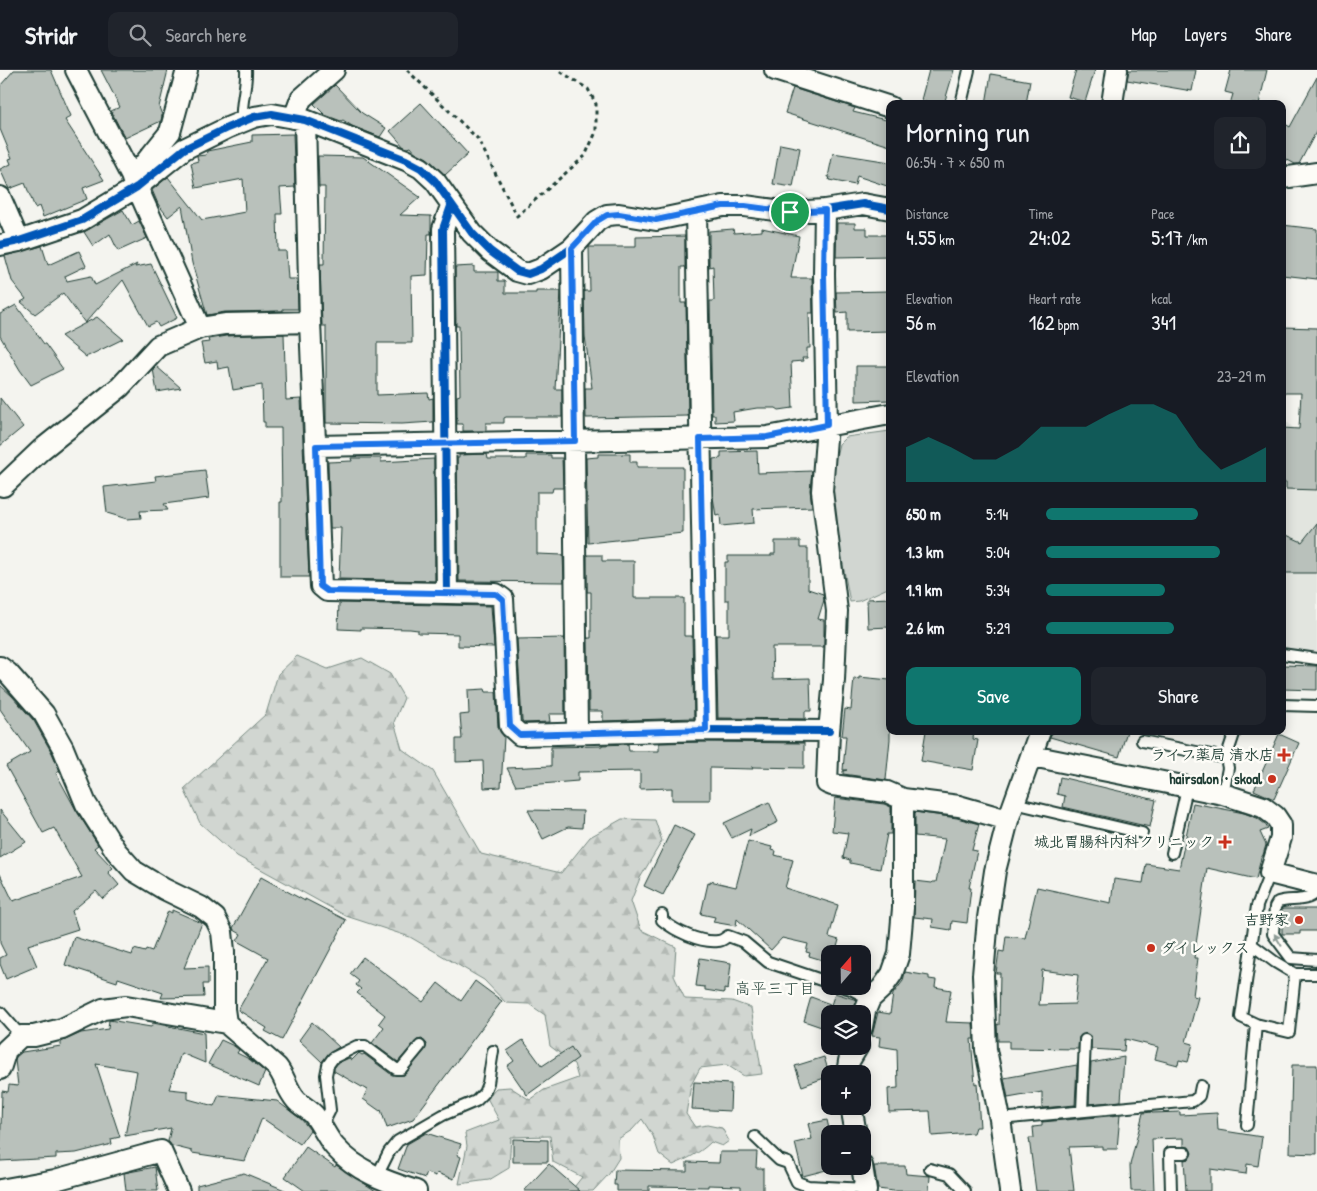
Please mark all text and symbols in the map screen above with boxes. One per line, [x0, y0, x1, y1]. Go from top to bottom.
search box [108, 12, 458, 57]
text: Stridr [25, 19, 78, 51]
icon: search [126, 21, 154, 49]
text: Search here [166, 22, 247, 48]
text: Map [1131, 22, 1157, 47]
text: Layers [1185, 22, 1227, 47]
text: Share [1255, 22, 1292, 47]
text: Morning run [906, 113, 1030, 151]
button: share [1214, 117, 1266, 169]
text: 06:54 · 7 × 650 m [906, 151, 1005, 173]
pin [769, 191, 811, 233]
icon: arrive [776, 198, 804, 226]
text: Distance [906, 204, 949, 223]
text: Time [1029, 204, 1053, 223]
text: Pace [1151, 204, 1175, 223]
text: 4.55 [906, 223, 936, 252]
text: 24:02 [1029, 223, 1070, 252]
text: 5:17 [1151, 223, 1183, 252]
text: km [936, 230, 955, 249]
text: /km [1183, 230, 1208, 249]
text: Elevation [906, 289, 953, 308]
text: Heart rate [1029, 289, 1081, 308]
text: kcal [1151, 289, 1172, 308]
text: 56 [906, 308, 923, 337]
text: 162 [1029, 308, 1055, 337]
text: 341 [1151, 308, 1176, 337]
text: m [923, 315, 936, 334]
text: bpm [1055, 315, 1079, 334]
text: Elevation [906, 365, 959, 387]
text: 23–29 m [1217, 365, 1266, 387]
text: 650 m [906, 503, 941, 525]
text: 5:14 [986, 503, 1008, 525]
text: 1.3 km [906, 541, 944, 563]
text: 5:04 [986, 541, 1010, 563]
text: 1.9 km [906, 579, 942, 601]
text: 5:34 [986, 579, 1010, 601]
text: 2.6 km [906, 617, 945, 639]
text: 5:29 [986, 617, 1010, 639]
button: Save [906, 667, 1081, 725]
button: Share [1091, 667, 1266, 725]
place label: ライフ薬局 清水店 [1151, 744, 1274, 765]
marker: ライフ薬局 清水店 [1278, 749, 1290, 761]
place label: hairsalon・skoal [1169, 768, 1263, 789]
marker: hairsalon・skoal [1266, 773, 1278, 785]
place label: 城北胃腸科内科クリニック [1034, 831, 1214, 852]
marker: 城北胃腸科内科クリニック [1218, 835, 1232, 849]
place label: 吉野家 [1244, 909, 1289, 930]
marker: 吉野家 [1293, 914, 1305, 926]
one-way arrow [1273, 933, 1282, 947]
place label: ダイレックス [1161, 937, 1250, 958]
marker: ダイレックス [1145, 942, 1157, 954]
north arrow [821, 945, 871, 995]
map controls [821, 945, 871, 1175]
district label: 高平三丁目 [735, 977, 815, 999]
button: layers [821, 1005, 871, 1055]
button: + [821, 1065, 871, 1115]
button: − [821, 1125, 871, 1175]

